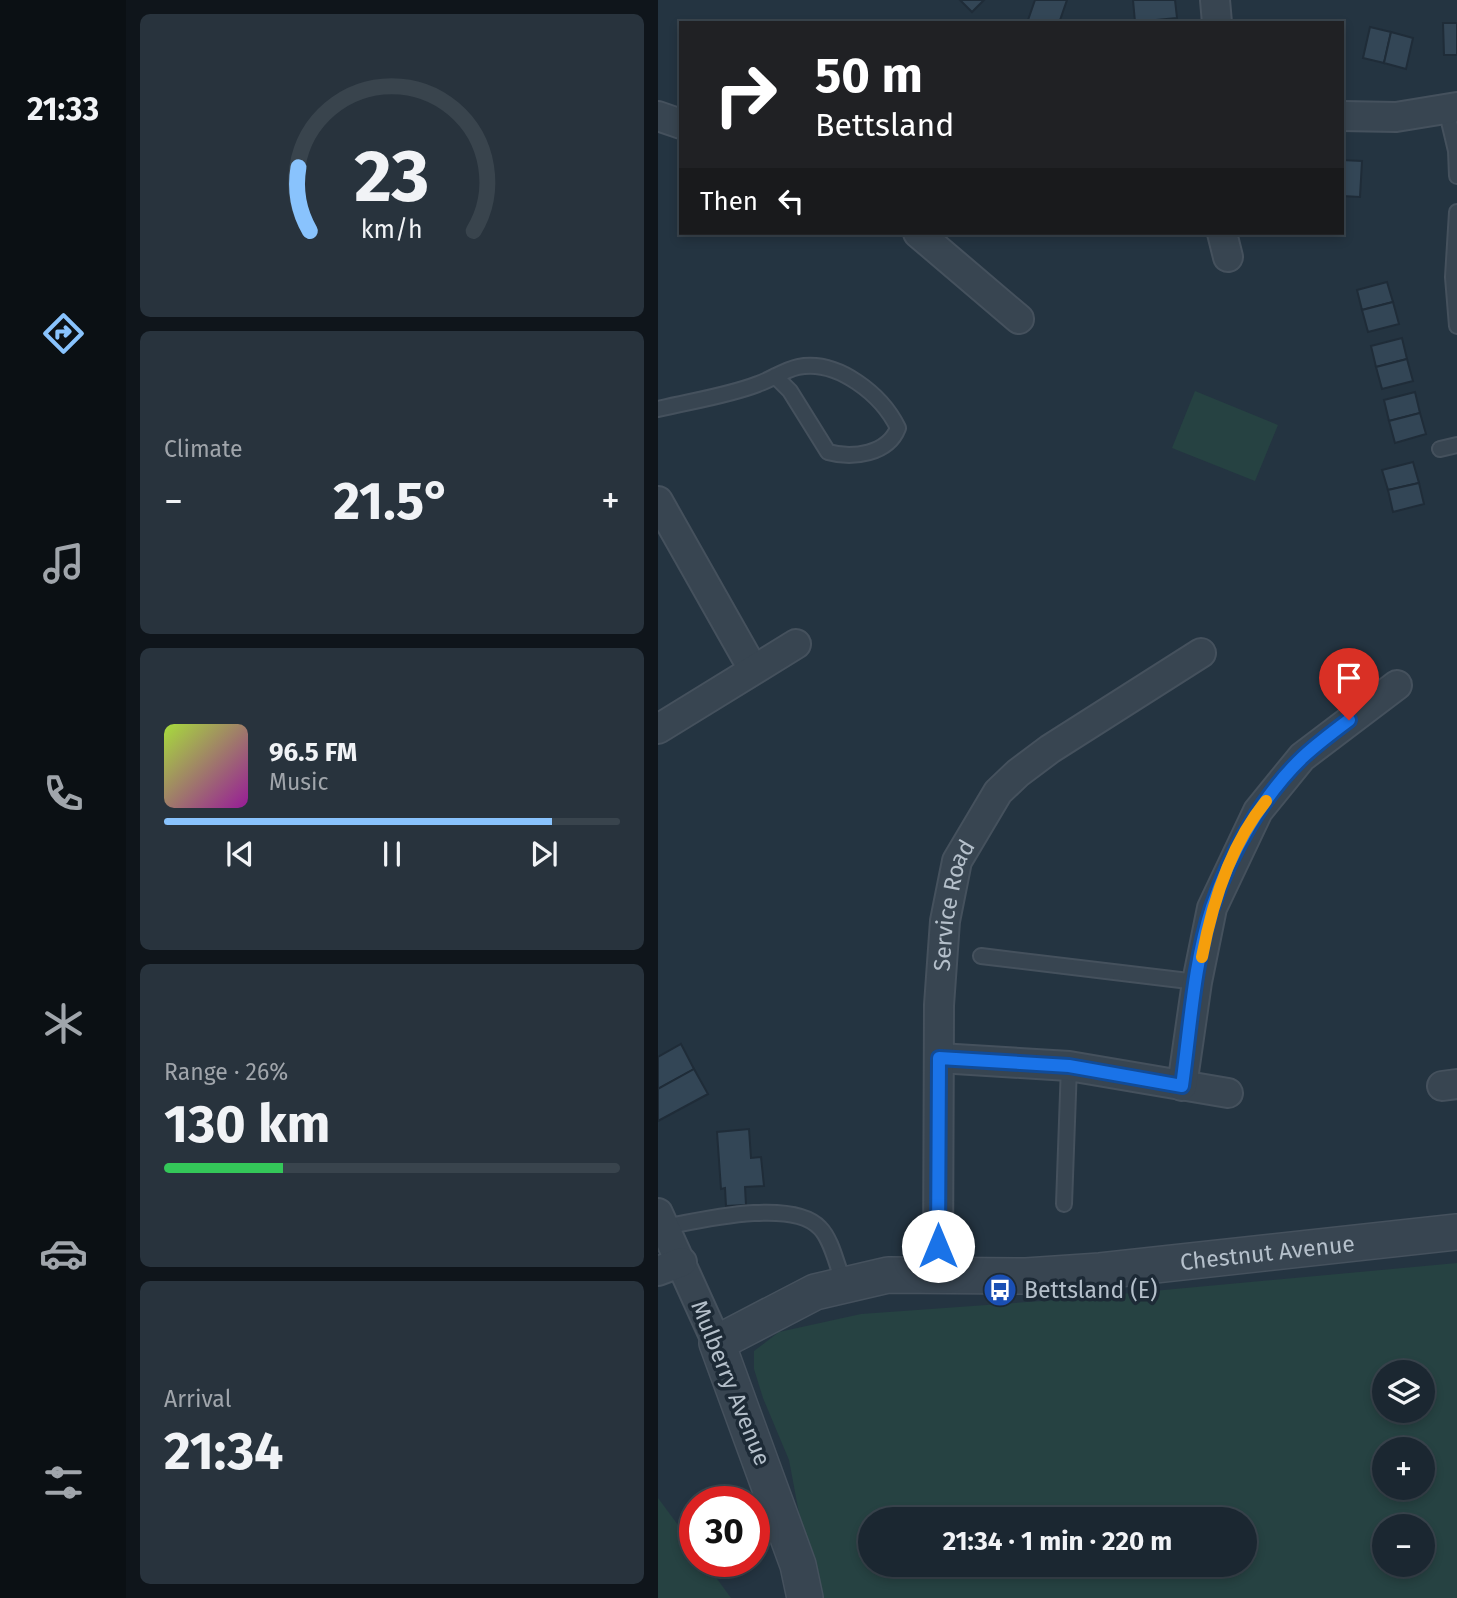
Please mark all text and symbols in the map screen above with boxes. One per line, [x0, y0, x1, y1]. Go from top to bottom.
text: 50 m [815, 46, 923, 105]
icon: right [700, 49, 791, 140]
text: 21:33 [27, 90, 99, 128]
text: Bettsland [815, 106, 954, 144]
text: 23 [354, 134, 430, 221]
icon: left [772, 182, 810, 220]
text: Then [700, 186, 758, 217]
text: km/h [361, 215, 423, 245]
icon: directions [39, 309, 88, 358]
text: Climate [164, 435, 243, 463]
text: 21.5° [333, 470, 451, 533]
text: − [164, 478, 183, 524]
text: + [601, 478, 620, 524]
icon: music [39, 539, 88, 588]
pin [1319, 648, 1379, 720]
icon: arrive [1330, 659, 1368, 697]
text: 96.5 FM [269, 737, 357, 768]
text: Music [269, 768, 329, 796]
icon: phone [39, 769, 88, 818]
street label: Service Road [927, 834, 981, 972]
icon: previous [221, 835, 259, 873]
icon: pause [373, 835, 411, 873]
icon: next [525, 835, 563, 873]
icon: climate [39, 999, 88, 1048]
text: Range · 26% [164, 1058, 288, 1086]
text: 130 km [164, 1093, 331, 1156]
position arrow [901, 1209, 975, 1283]
icon: car [39, 1229, 88, 1278]
street label: Chestnut Avenue [1179, 1229, 1356, 1276]
bus stop icon: Bettsland (E) [981, 1271, 1019, 1309]
place label: Bettsland (E) [1024, 1276, 1158, 1304]
street label: Mulberry Avenue [685, 1296, 777, 1470]
map controls [1372, 1360, 1435, 1577]
button: layers [1372, 1360, 1435, 1423]
text: Arrival [164, 1385, 231, 1413]
text: 21:34 [164, 1420, 284, 1483]
button: + [1372, 1437, 1435, 1500]
icon: filters [39, 1458, 88, 1507]
speed limit sign: 30 [679, 1486, 770, 1577]
button: − [1372, 1514, 1435, 1577]
text: 21:34 · 1 min · 220 m [943, 1526, 1172, 1557]

